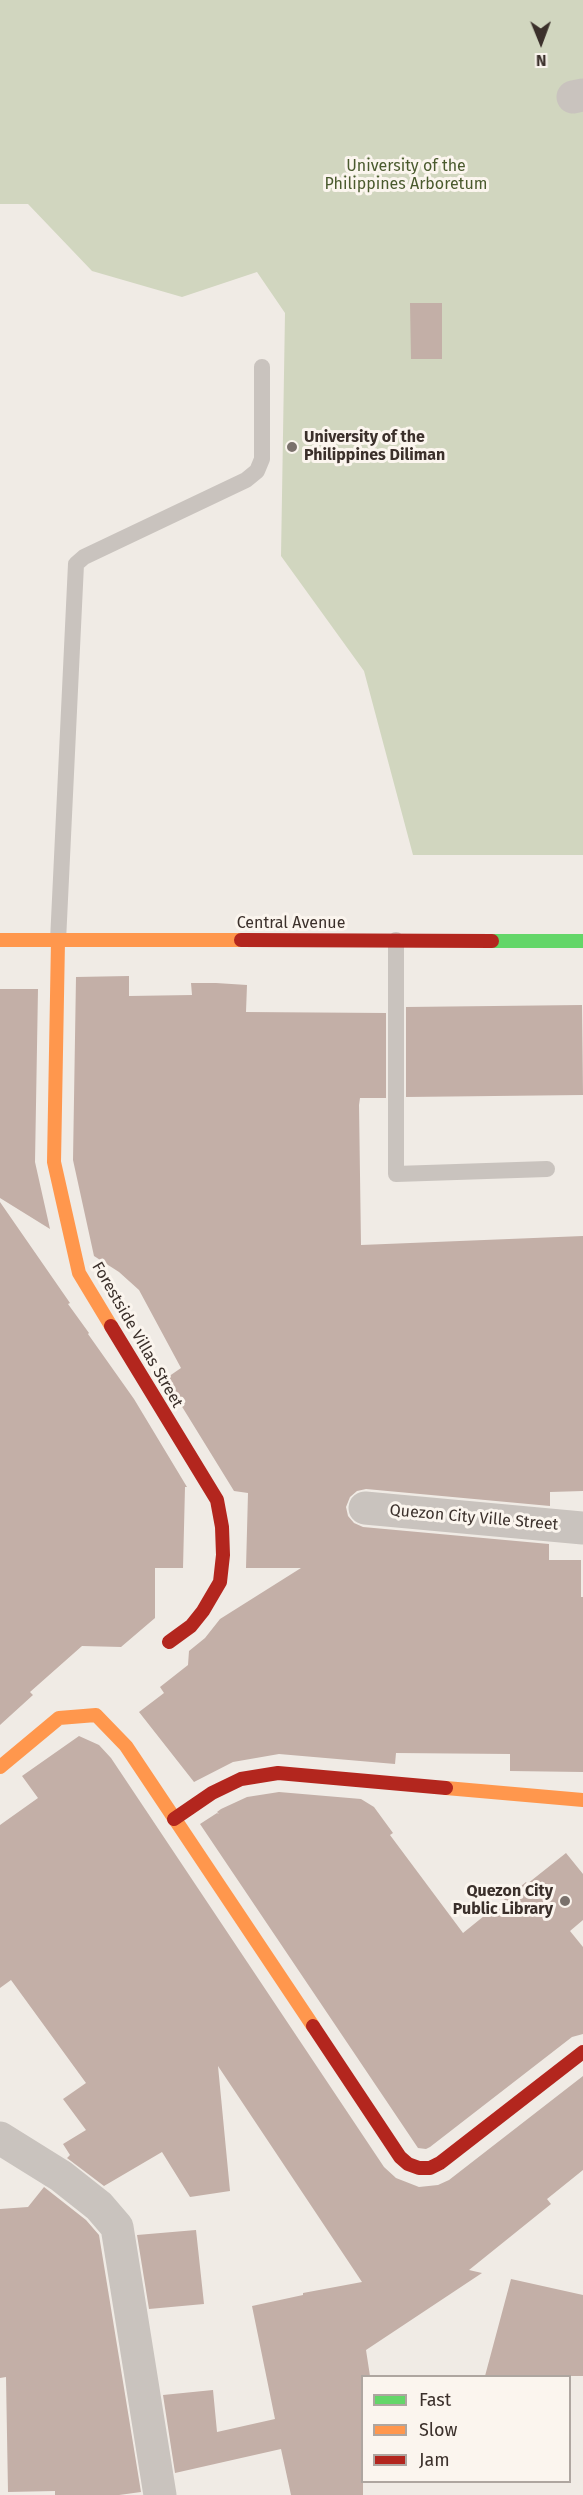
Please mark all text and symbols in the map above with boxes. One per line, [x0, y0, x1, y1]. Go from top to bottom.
north arrow [511, 12, 571, 72]
text: N [536, 51, 547, 70]
park label: University of the Philippines Arboretum [325, 157, 487, 195]
place label: University of the Philippines Diliman [304, 428, 445, 466]
marker: University of the Philippines Diliman [285, 440, 299, 454]
street label: Central Avenue [237, 914, 345, 934]
street label: Forestside Villas Street [87, 1259, 187, 1411]
street label: Quezon City Ville Street [389, 1501, 559, 1535]
place label: Quezon City Public Library [453, 1882, 553, 1920]
marker: Quezon City Public Library [558, 1894, 572, 1908]
legend [361, 2375, 571, 2483]
text: Fast [419, 2389, 451, 2411]
text: Slow [419, 2419, 457, 2441]
text: Jam [419, 2449, 450, 2471]

